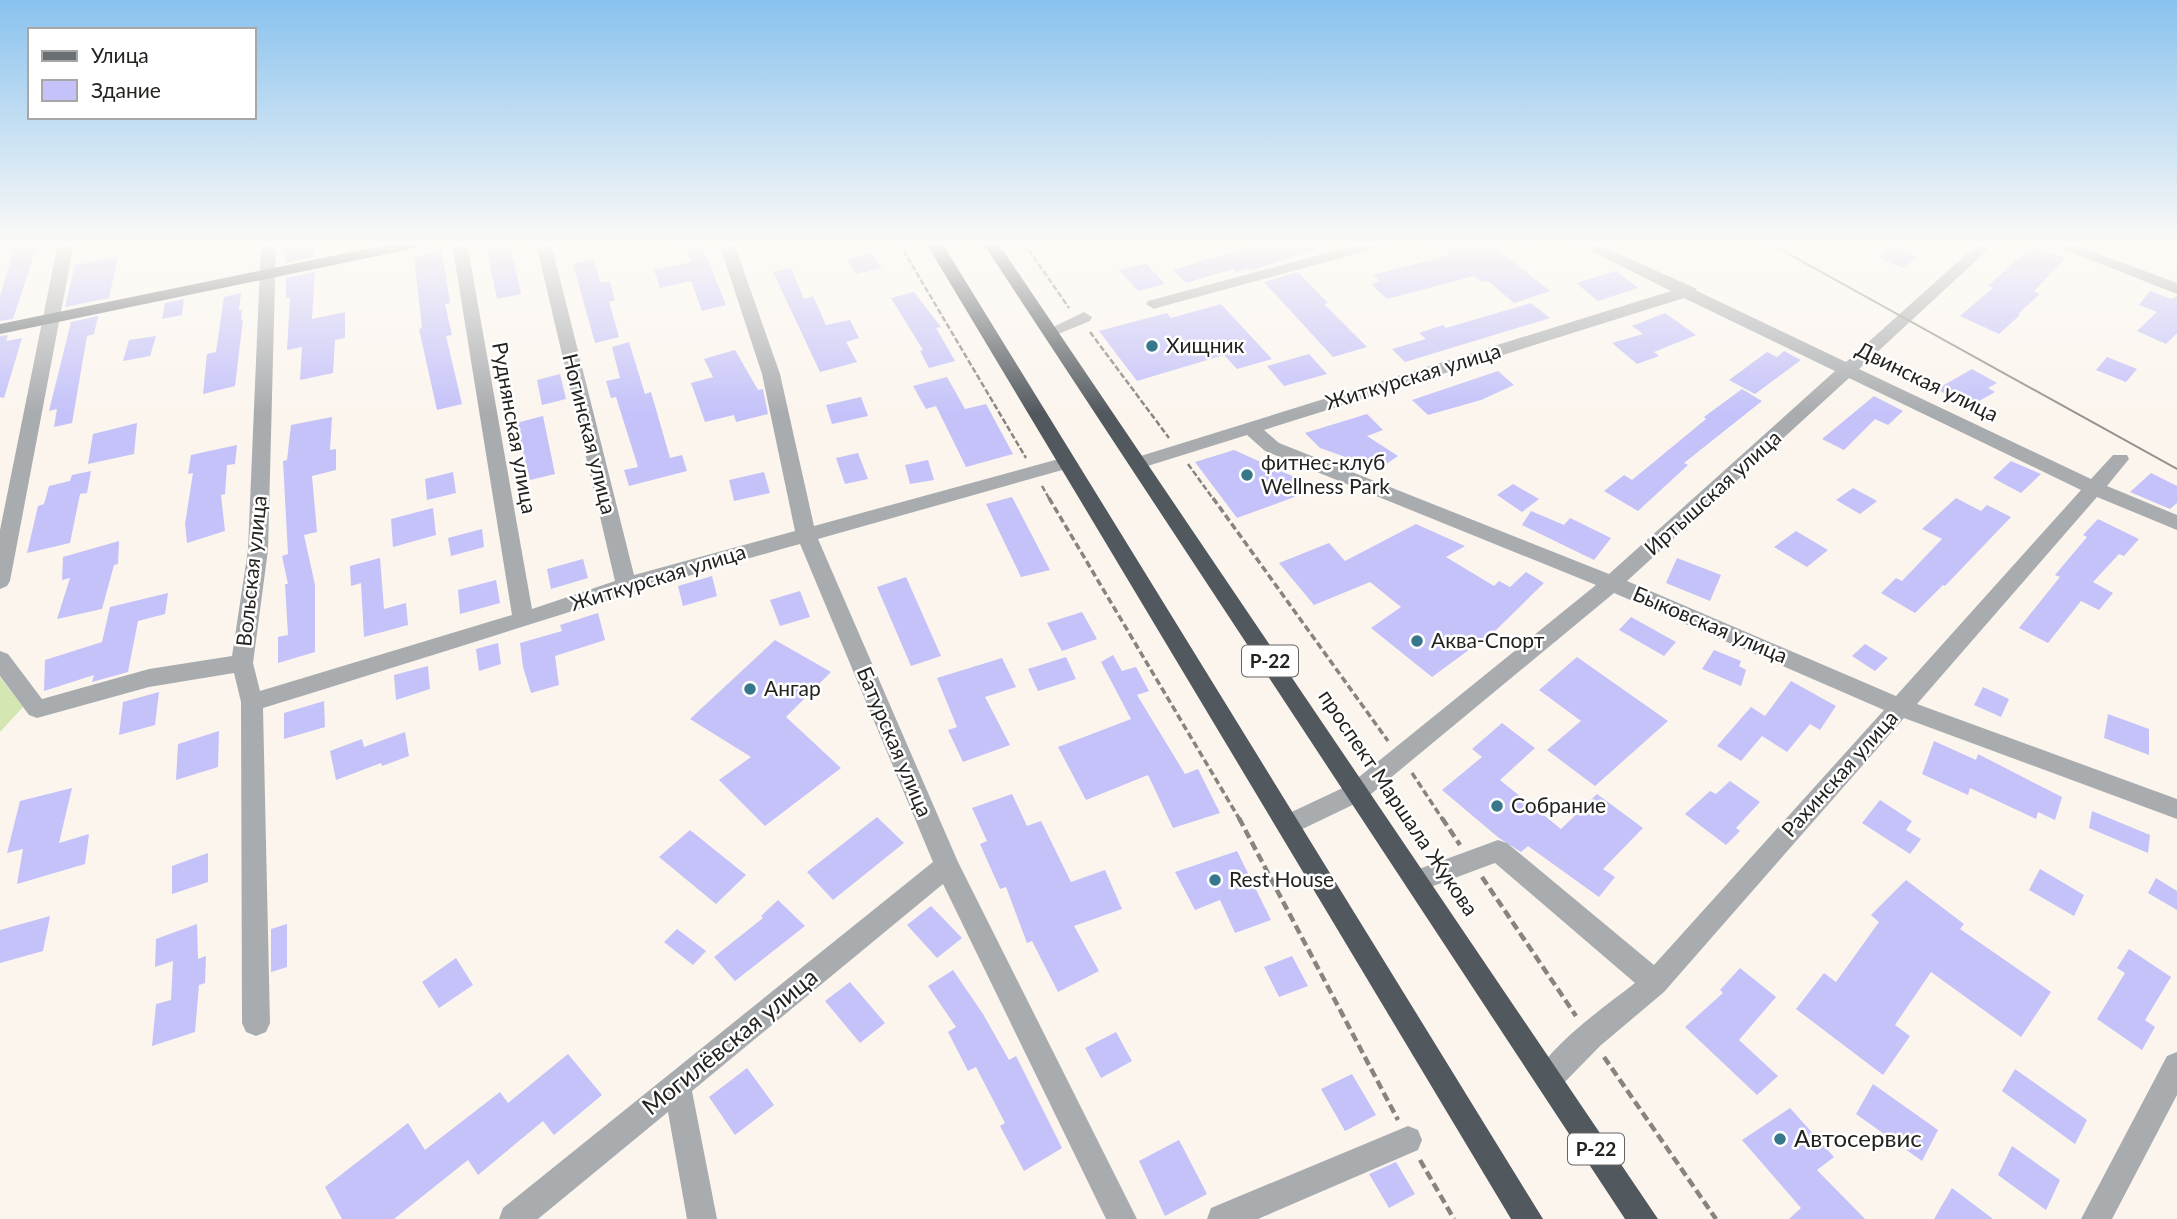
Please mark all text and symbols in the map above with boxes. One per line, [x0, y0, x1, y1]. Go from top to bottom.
legend [28, 28, 256, 119]
text: Улица [91, 42, 149, 67]
text: Здание [91, 77, 161, 102]
place label: Хищник [1166, 332, 1245, 357]
street label: Двинская улица [1852, 335, 2003, 426]
street label: Житкурская улица [1322, 337, 1503, 414]
marker: Хищник [1144, 338, 1160, 354]
street label: Руднянская улица [488, 340, 543, 516]
street label: Ногинская улица [558, 351, 622, 517]
street label: Иртышская улица [1639, 424, 1785, 560]
place label: фитнес-клуб Wellness Park [1261, 449, 1390, 498]
marker: фитнес-клуб Wellness Park [1239, 467, 1255, 483]
street label: Вольская улица [230, 494, 271, 648]
street label: Житкурская улица [567, 538, 748, 615]
street label: Быковская улица [1630, 580, 1791, 667]
place label: Аква-Спорт [1431, 627, 1545, 652]
marker: Аква-Спорт [1409, 633, 1425, 649]
road number: Р-22 [1242, 646, 1298, 676]
street label: Батурская улица [852, 663, 938, 820]
place label: Ангар [764, 675, 821, 700]
marker: Ангар [742, 681, 758, 697]
street label: проспект Маршала Жукова [1314, 684, 1484, 920]
street label: Рахинская улица [1776, 705, 1902, 841]
place label: Собрание [1511, 792, 1606, 817]
marker: Собрание [1489, 798, 1505, 814]
place label: Rest House [1229, 866, 1334, 891]
marker: Rest House [1207, 872, 1223, 888]
street label: Могилёвская улица [636, 961, 823, 1120]
place label: Автосервис [1794, 1123, 1922, 1152]
marker: Автосервис [1772, 1131, 1788, 1147]
road number: Р-22 [1568, 1134, 1624, 1164]

